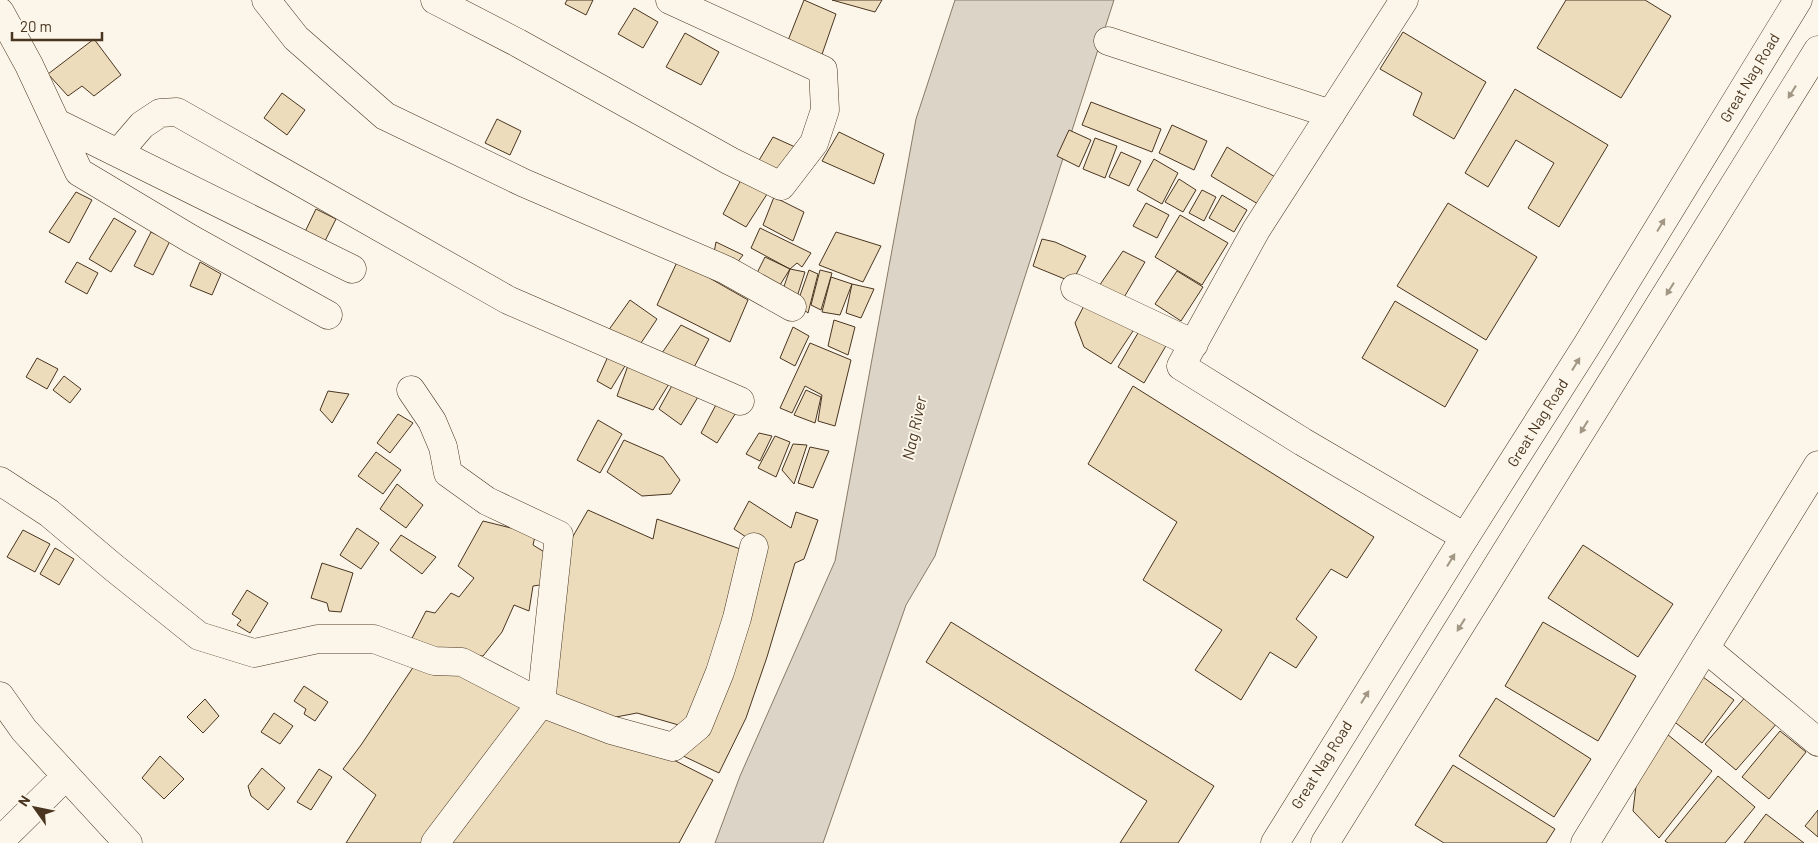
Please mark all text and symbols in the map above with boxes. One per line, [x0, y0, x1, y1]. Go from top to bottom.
scale bar [12, 10, 102, 42]
text: 20 m [20, 17, 52, 35]
street label: Great Nag Road [1716, 30, 1783, 125]
one-way arrow [1788, 85, 1797, 98]
one-way arrow [1656, 218, 1665, 232]
one-way arrow [1665, 283, 1674, 296]
one-way arrow [1571, 357, 1581, 370]
street label: Great Nag Road [1503, 375, 1571, 470]
water label: Nag River [897, 393, 930, 462]
one-way arrow [1579, 421, 1588, 434]
one-way arrow [1446, 553, 1456, 566]
one-way arrow [1456, 618, 1466, 631]
one-way arrow [1360, 691, 1369, 704]
street label: Great Nag Road [1287, 717, 1355, 812]
north arrow [10, 783, 60, 833]
text: N [14, 792, 33, 809]

